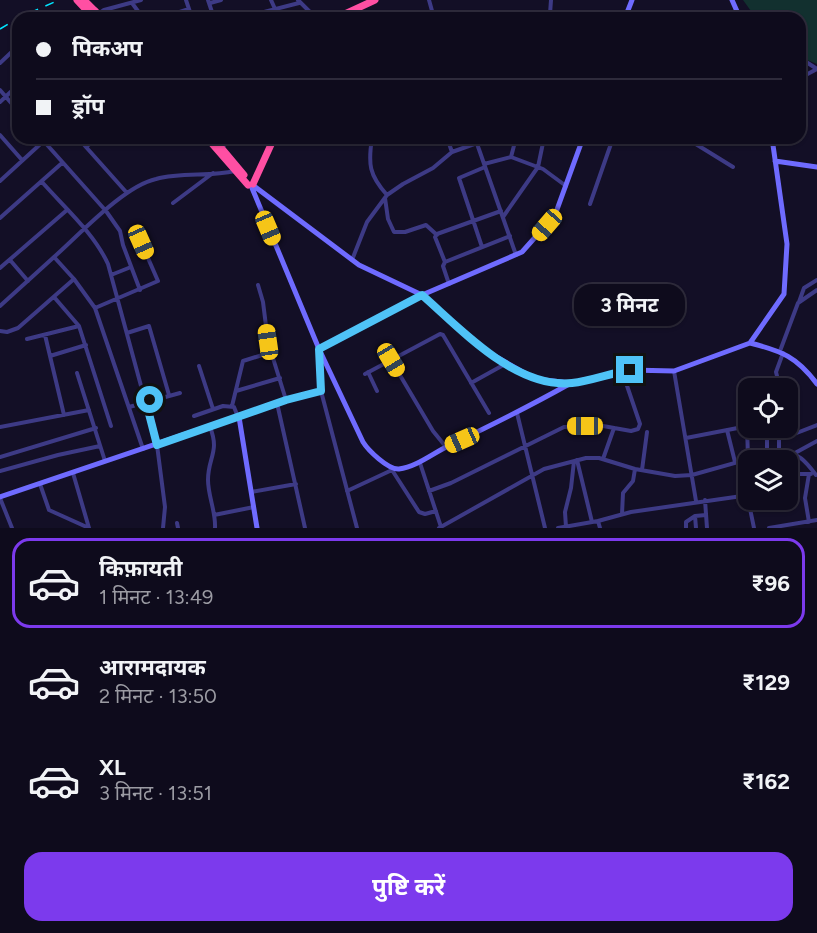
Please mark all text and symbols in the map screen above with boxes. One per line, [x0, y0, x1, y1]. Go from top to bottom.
text: पिकअप [72, 35, 143, 62]
text: ड्रॉप [72, 93, 105, 120]
car [528, 206, 566, 244]
car [253, 208, 283, 248]
car [125, 222, 157, 262]
callout: 3 मिनट [574, 283, 686, 325]
text: 3 मिनट [601, 293, 658, 317]
car [257, 323, 279, 361]
car [374, 340, 408, 380]
route end [616, 356, 643, 383]
map controls [738, 378, 798, 510]
button: locate [738, 378, 798, 438]
route start [136, 386, 163, 413]
car [567, 417, 603, 435]
car [442, 424, 482, 456]
button: layers [738, 450, 798, 510]
text: किफ़ायती [99, 555, 183, 582]
icon: car [27, 556, 81, 610]
text: ₹96 [751, 570, 790, 597]
text: 1 मिनट · 13:49 [99, 585, 213, 609]
text: आरामदायक [99, 654, 206, 681]
icon: car [27, 655, 81, 709]
text: ₹129 [742, 669, 790, 696]
text: 2 मिनट · 13:50 [99, 684, 217, 708]
icon: car [27, 754, 81, 808]
text: XL [99, 754, 126, 781]
text: ₹162 [742, 768, 790, 795]
text: 3 मिनट · 13:51 [99, 781, 212, 805]
button: पुष्टि करें [24, 852, 793, 921]

